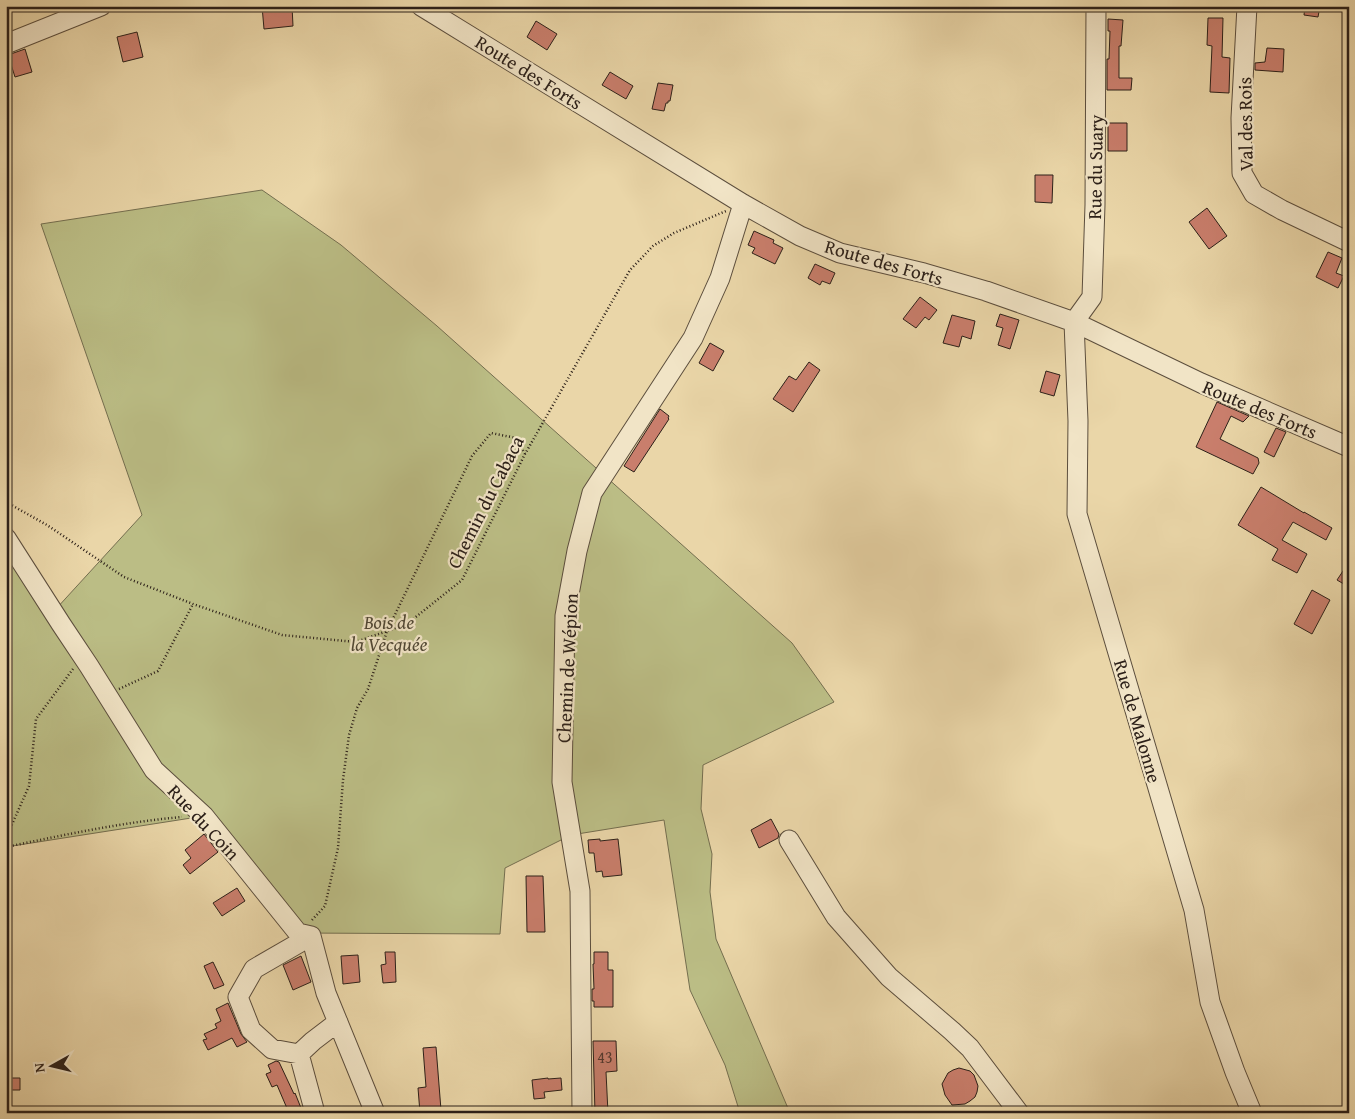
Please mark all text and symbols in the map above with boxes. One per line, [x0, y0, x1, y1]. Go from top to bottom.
street label: Route des Forts [470, 28, 588, 116]
street label: Val des Rois [1230, 77, 1260, 171]
street label: Rue du Suary [1080, 114, 1110, 220]
street label: Route des Forts [822, 232, 946, 292]
street label: Route des Forts [1198, 372, 1322, 446]
street label: Chemin du Cabaca [439, 431, 531, 573]
street label: Chemin de Wépion [549, 592, 585, 744]
park label: Bois de la Vecquée [351, 608, 428, 658]
street label: Rue de Malonne [1107, 656, 1169, 786]
street label: Rue du Coin [161, 778, 247, 867]
north arrow [28, 1042, 78, 1092]
house number: 43 [597, 1045, 613, 1069]
text: N [28, 1061, 50, 1074]

